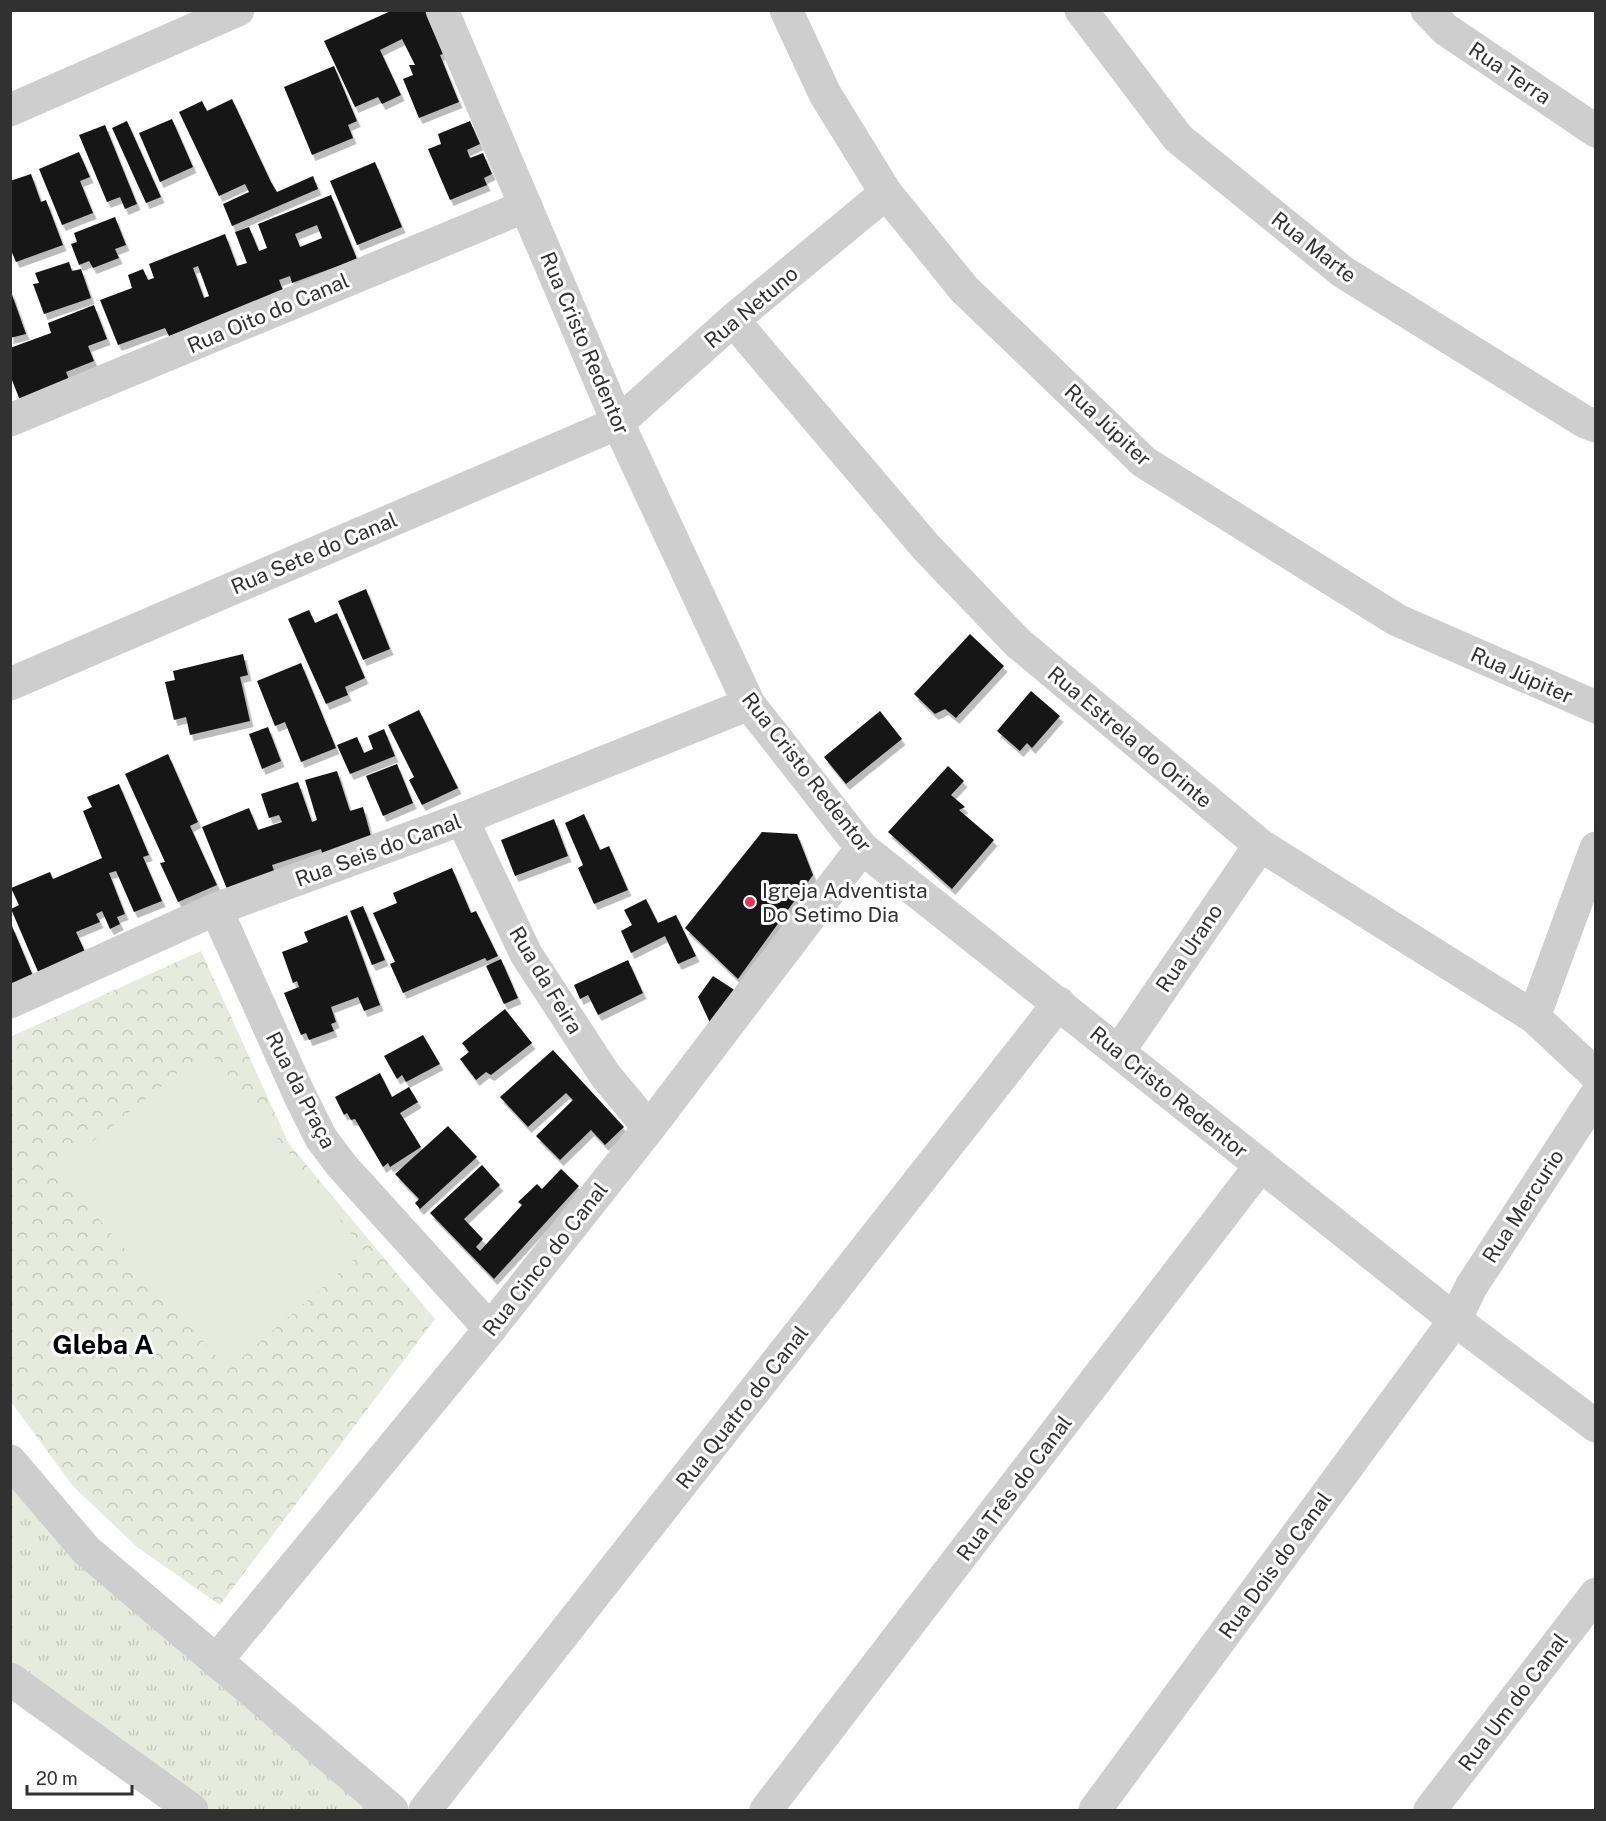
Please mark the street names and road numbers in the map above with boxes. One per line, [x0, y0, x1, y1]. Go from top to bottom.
street label: Rua Terra [1464, 36, 1556, 110]
street label: Rua Marte [1267, 206, 1361, 288]
street label: Rua Cristo Redentor [535, 248, 635, 438]
street label: Rua Netuno [699, 261, 803, 353]
street label: Rua Oito do Canal [183, 268, 353, 358]
street label: Rua Júpiter [1060, 379, 1156, 471]
street label: Rua Sete do Canal [227, 507, 401, 599]
street label: Rua Júpiter [1467, 641, 1577, 709]
street label: Rua Estrela do Orinte [1043, 661, 1217, 813]
street label: Rua Cristo Redentor [737, 687, 877, 857]
street label: Rua Seis do Canal [292, 808, 464, 892]
street label: Rua Urano [1150, 899, 1228, 997]
street label: Rua da Feira [504, 922, 588, 1038]
street label: Rua Cristo Redentor [1085, 1021, 1253, 1163]
street label: Rua da Praça [261, 1027, 341, 1153]
street label: Rua Mercurio [1477, 1145, 1569, 1267]
street label: Rua Cinco do Canal [477, 1177, 613, 1341]
street label: Rua Quatro do Canal [671, 1320, 813, 1494]
street label: Rua Três do Canal [951, 1410, 1077, 1566]
street label: Rua Dois do Canal [1213, 1487, 1337, 1643]
street label: Rua Um do Canal [1453, 1628, 1573, 1776]

